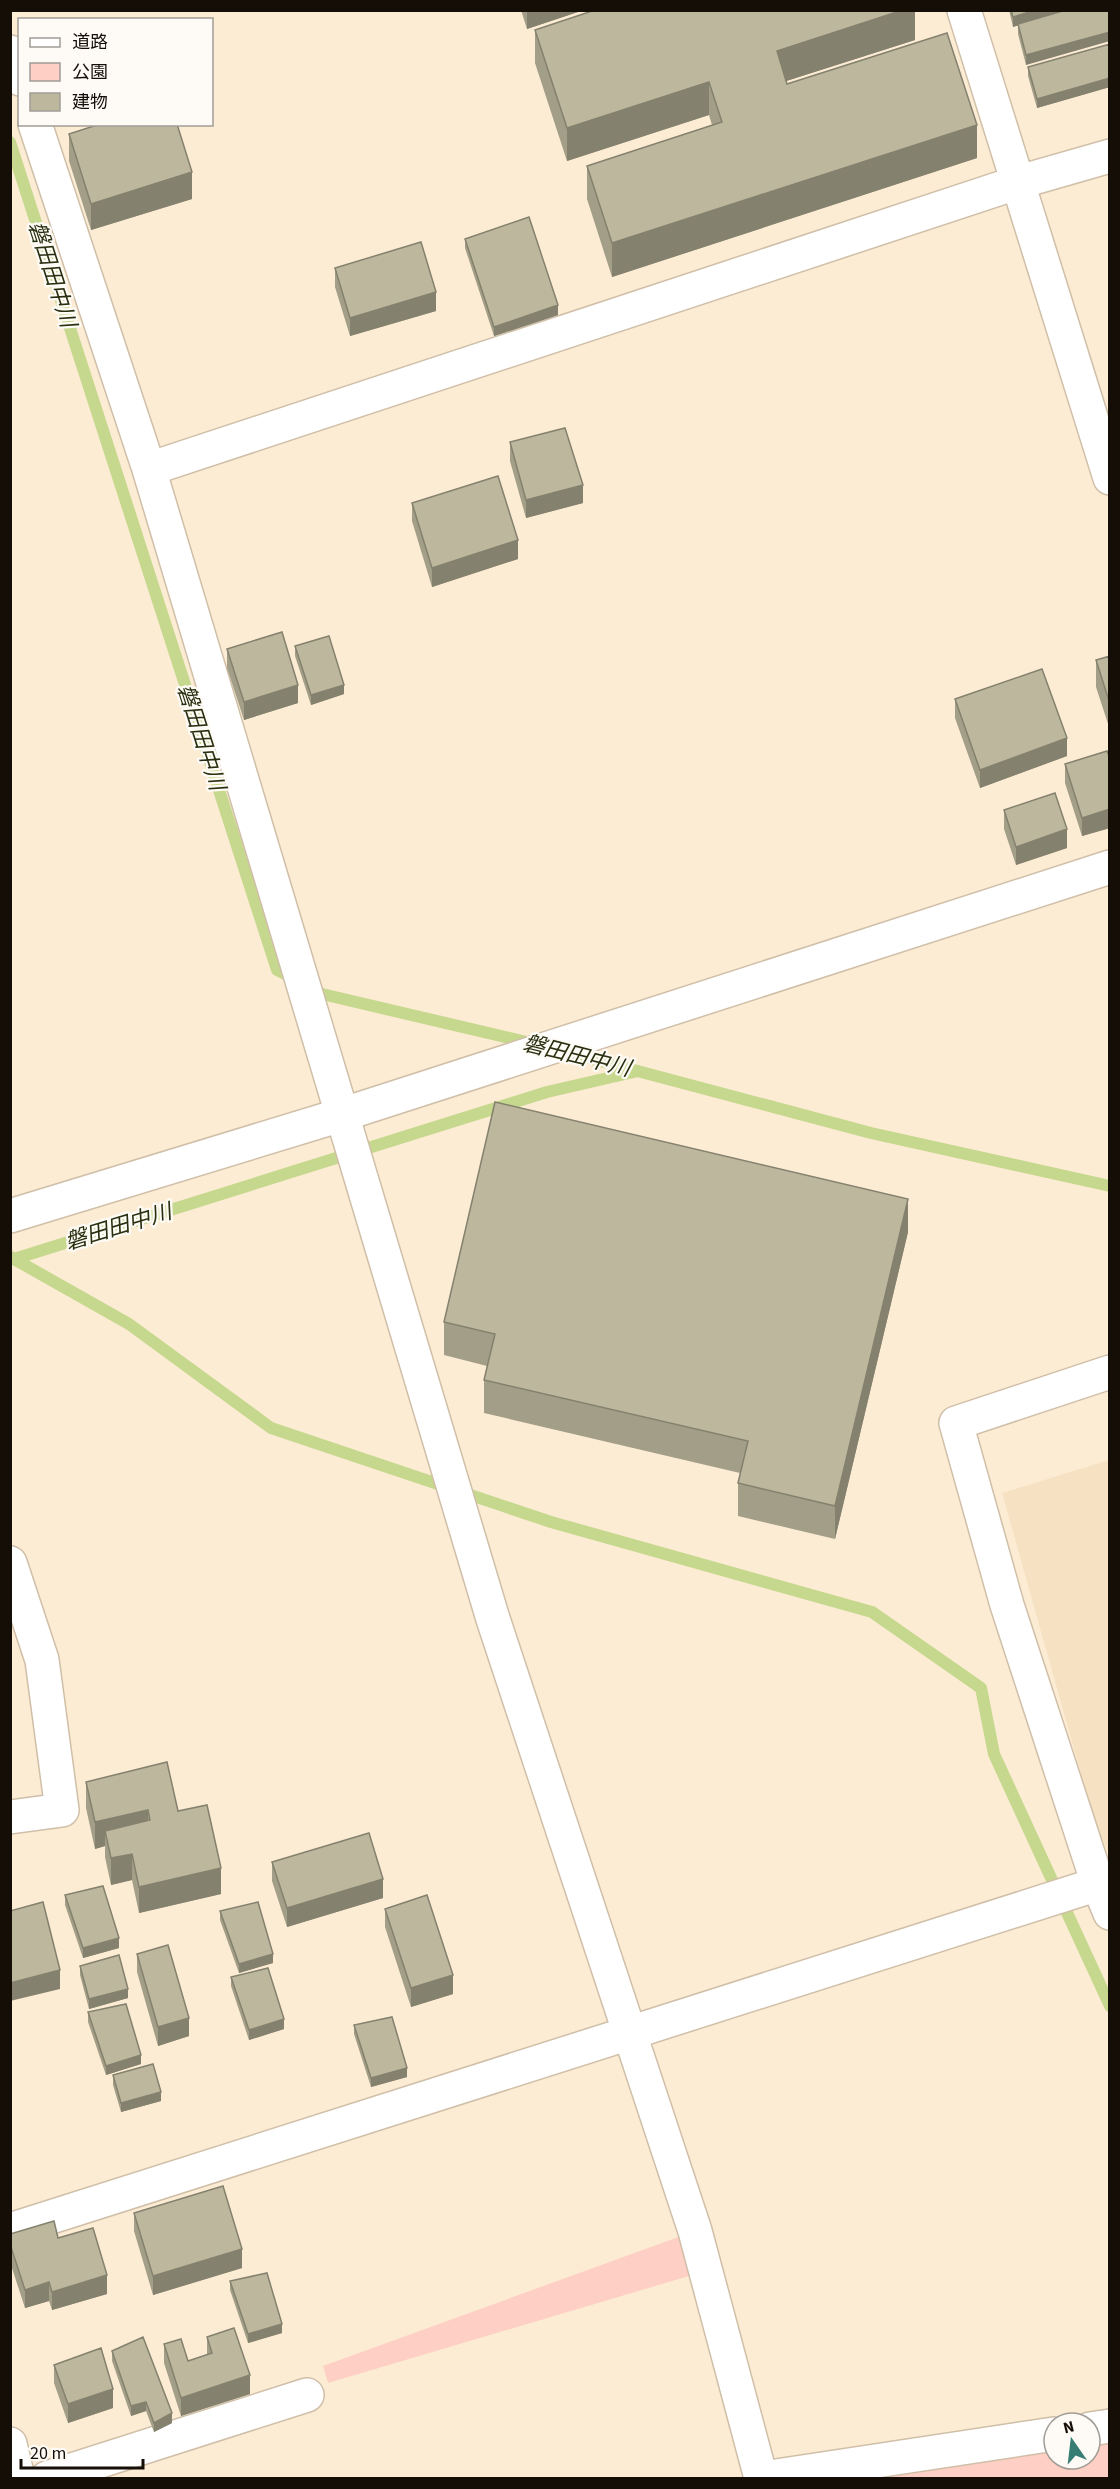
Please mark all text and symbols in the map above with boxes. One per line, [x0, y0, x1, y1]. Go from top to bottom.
legend [18, 18, 213, 126]
text: 道路 [72, 30, 108, 55]
text: 公園 [72, 60, 108, 85]
text: 建物 [72, 90, 108, 115]
water label: 磐田田中川 [20, 217, 85, 333]
water label: 磐田田中川 [169, 680, 234, 796]
water label: 磐田田中川 [520, 1027, 636, 1085]
water label: 磐田田中川 [61, 1195, 177, 1258]
north arrow [1042, 2411, 1102, 2471]
text: N [1061, 2415, 1076, 2439]
scale bar [21, 2432, 142, 2470]
text: 20 m [30, 2441, 66, 2466]

